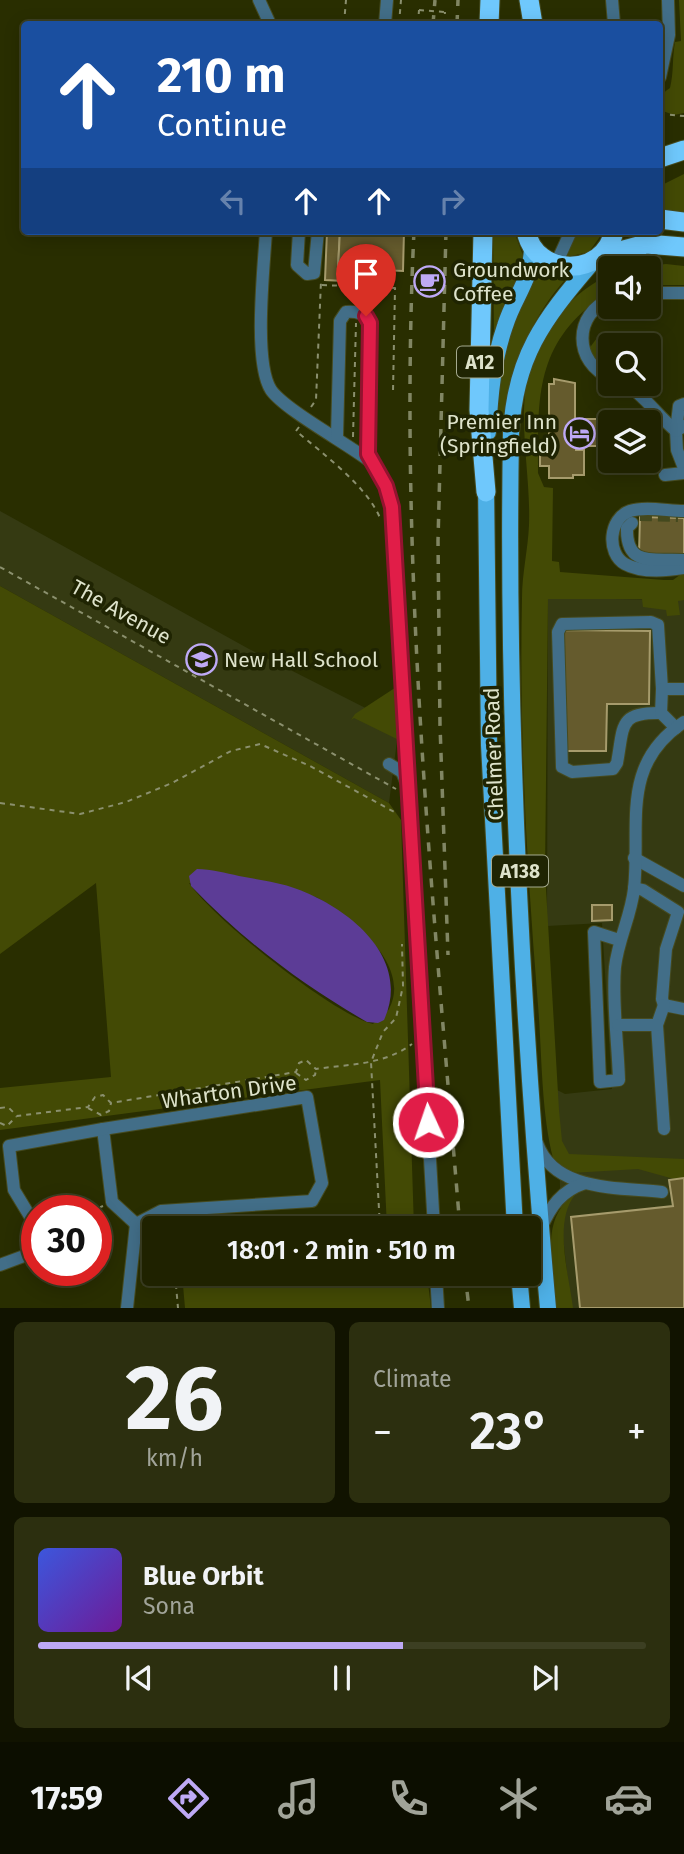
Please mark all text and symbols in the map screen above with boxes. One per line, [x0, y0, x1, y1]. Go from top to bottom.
text: 210 m [157, 46, 286, 105]
icon: ahead [42, 49, 133, 140]
text: Continue [157, 106, 287, 144]
icon: left [214, 182, 252, 220]
icon: ahead [287, 182, 325, 220]
icon: ahead [360, 182, 398, 220]
icon: right [433, 182, 471, 220]
pin [336, 244, 396, 316]
icon: arrive [347, 255, 385, 293]
map controls [598, 256, 661, 473]
button: sound [598, 256, 661, 319]
place label: Groundwork Coffee [453, 257, 570, 307]
cafe icon: Groundwork Coffee [413, 265, 447, 299]
button: search [598, 333, 661, 396]
road number: A12 [457, 346, 503, 378]
place label: Premier Inn (Springfield) [440, 409, 557, 459]
button: layers [598, 410, 661, 473]
hotel icon: Premier Inn (Springfield) [563, 417, 597, 451]
street label: The Avenue [67, 574, 175, 650]
school or university icon: New Hall School [184, 643, 218, 677]
place label: New Hall School [224, 647, 378, 673]
street label: Chelmer Road [479, 687, 509, 821]
road number: A138 [492, 856, 548, 886]
street label: Wharton Drive [160, 1070, 298, 1114]
position arrow [391, 1085, 465, 1159]
speed limit sign: 30 [21, 1195, 112, 1286]
text: 18:01 · 2 min · 510 m [227, 1235, 456, 1266]
text: 26 [125, 1344, 224, 1453]
text: Climate [373, 1365, 452, 1393]
text: 23° [469, 1400, 550, 1463]
text: − [373, 1409, 392, 1455]
text: + [627, 1409, 646, 1455]
text: km/h [146, 1444, 203, 1472]
text: Blue Orbit [143, 1561, 263, 1592]
text: Sona [143, 1592, 195, 1620]
icon: previous [120, 1659, 158, 1697]
icon: pause [323, 1659, 361, 1697]
icon: next [526, 1659, 564, 1697]
icon: directions [164, 1774, 213, 1823]
icon: music [274, 1774, 323, 1823]
icon: phone [384, 1774, 433, 1823]
icon: climate [494, 1774, 543, 1823]
icon: car [604, 1774, 653, 1823]
text: 17:59 [31, 1779, 103, 1817]

